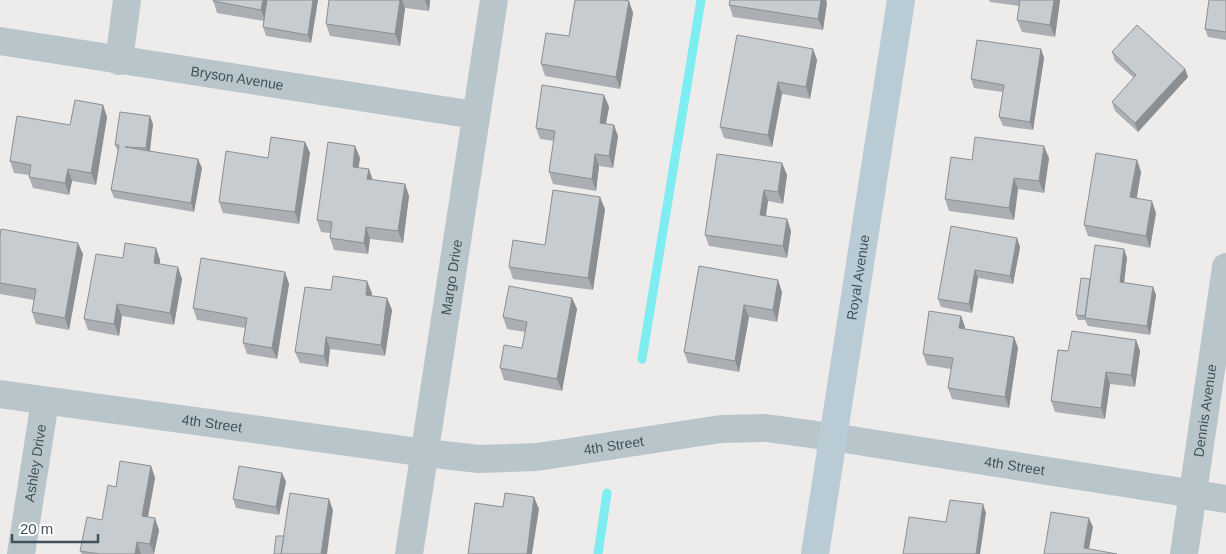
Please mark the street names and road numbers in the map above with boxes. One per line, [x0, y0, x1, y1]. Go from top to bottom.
street label: Bryson Avenue [189, 63, 285, 93]
street label: Royal Avenue [843, 233, 873, 321]
street label: Margo Drive [438, 238, 465, 316]
street label: Dennis Avenue [1190, 363, 1220, 458]
street label: 4th Street [181, 411, 243, 435]
street label: Ashley Drive [21, 423, 49, 503]
street label: 4th Street [582, 433, 645, 458]
street label: 4th Street [983, 453, 1046, 478]

